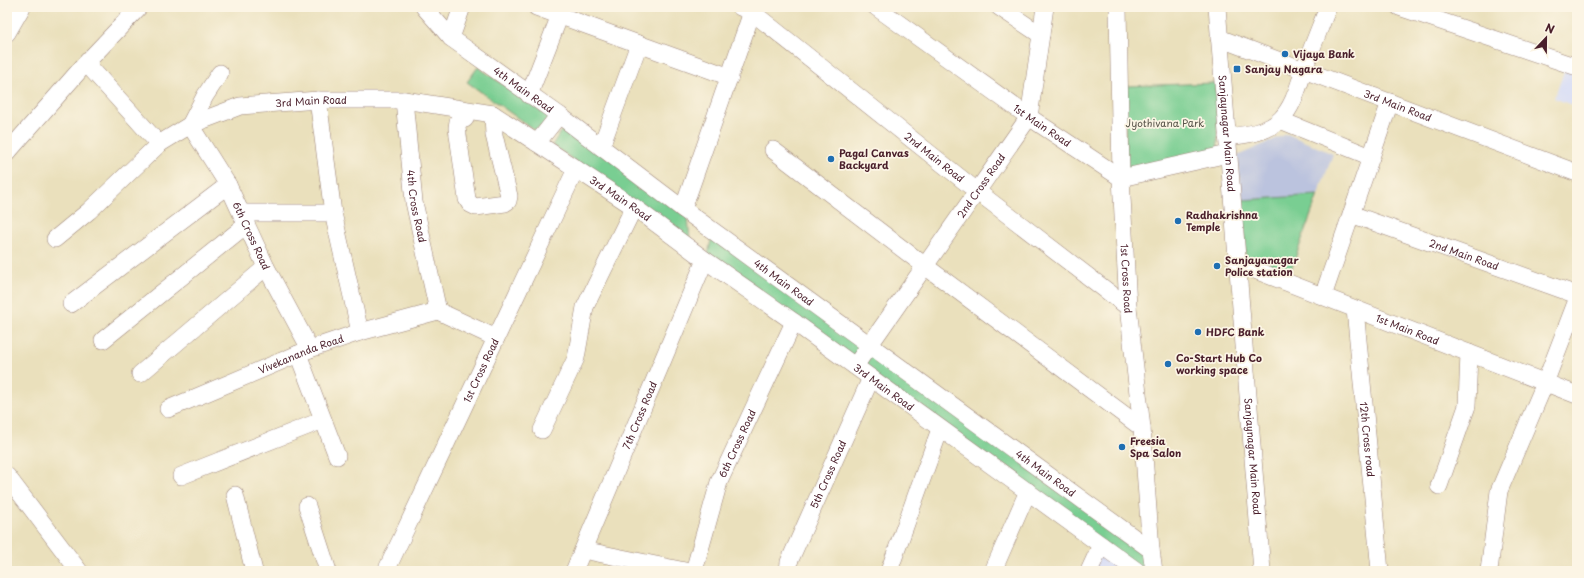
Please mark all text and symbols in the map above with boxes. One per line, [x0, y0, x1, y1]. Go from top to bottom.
north arrow [1526, 18, 1566, 58]
text: N [1543, 19, 1557, 38]
place label: Vijaya Bank [1293, 46, 1355, 62]
marker: Vijaya Bank [1280, 49, 1290, 59]
place label: Sanjay Nagara [1245, 61, 1323, 77]
street label: 4th Main Road [490, 62, 557, 116]
marker: Sanjay Nagara [1232, 64, 1242, 74]
street label: Sanjaynagar Main Road [1215, 74, 1240, 193]
street label: 3rd Main Road [1362, 85, 1434, 125]
street label: 3rd Main Road [275, 92, 347, 110]
street label: 1st Main Road [1010, 100, 1074, 150]
park label: Jyothivana Park [1126, 115, 1204, 131]
street label: 2nd Main Road [901, 128, 968, 185]
place label: Pagal Canvas Backyard [839, 145, 909, 173]
street label: 2nd Cross Road [953, 150, 1008, 221]
marker: Pagal Canvas Backyard [826, 154, 836, 164]
street label: 4th Cross Road [404, 169, 431, 244]
street label: 3rd Main Road [587, 172, 655, 225]
street label: 6th Cross Road [230, 199, 274, 272]
place label: Radhakrishna Temple [1186, 207, 1258, 234]
marker: Radhakrishna Temple [1173, 216, 1183, 226]
street label: 2nd Main Road [1427, 235, 1501, 273]
street label: 1st Cross Road [1118, 244, 1137, 314]
place label: Sanjayanagar Police station [1225, 252, 1299, 279]
street label: 4th Main Road [751, 255, 817, 309]
marker: Sanjayanagar Police station [1212, 261, 1222, 271]
street label: 1st Main Road [1374, 310, 1442, 348]
place label: HDFC Bank [1206, 324, 1265, 339]
marker: HDFC Bank [1193, 327, 1203, 337]
street label: Vivekananda Road [256, 330, 346, 377]
street label: 1st Cross Road [459, 335, 502, 405]
place label: Co-Start Hub Co working space [1176, 350, 1262, 377]
marker: Co-Start Hub Co working space [1163, 359, 1173, 369]
street label: 3rd Main Road [851, 360, 918, 414]
street label: 7th Cross Road [618, 379, 660, 451]
street label: Sanjaynagar Main Road [1241, 397, 1266, 516]
street label: 12th Cross road [1357, 401, 1379, 478]
street label: 6th Cross Road [714, 407, 759, 480]
place label: Freesia Spa Salon [1130, 433, 1181, 460]
street label: 5th Cross Road [806, 437, 849, 511]
marker: Freesia Spa Salon [1117, 442, 1127, 452]
street label: 4th Main Road [1013, 446, 1079, 500]

